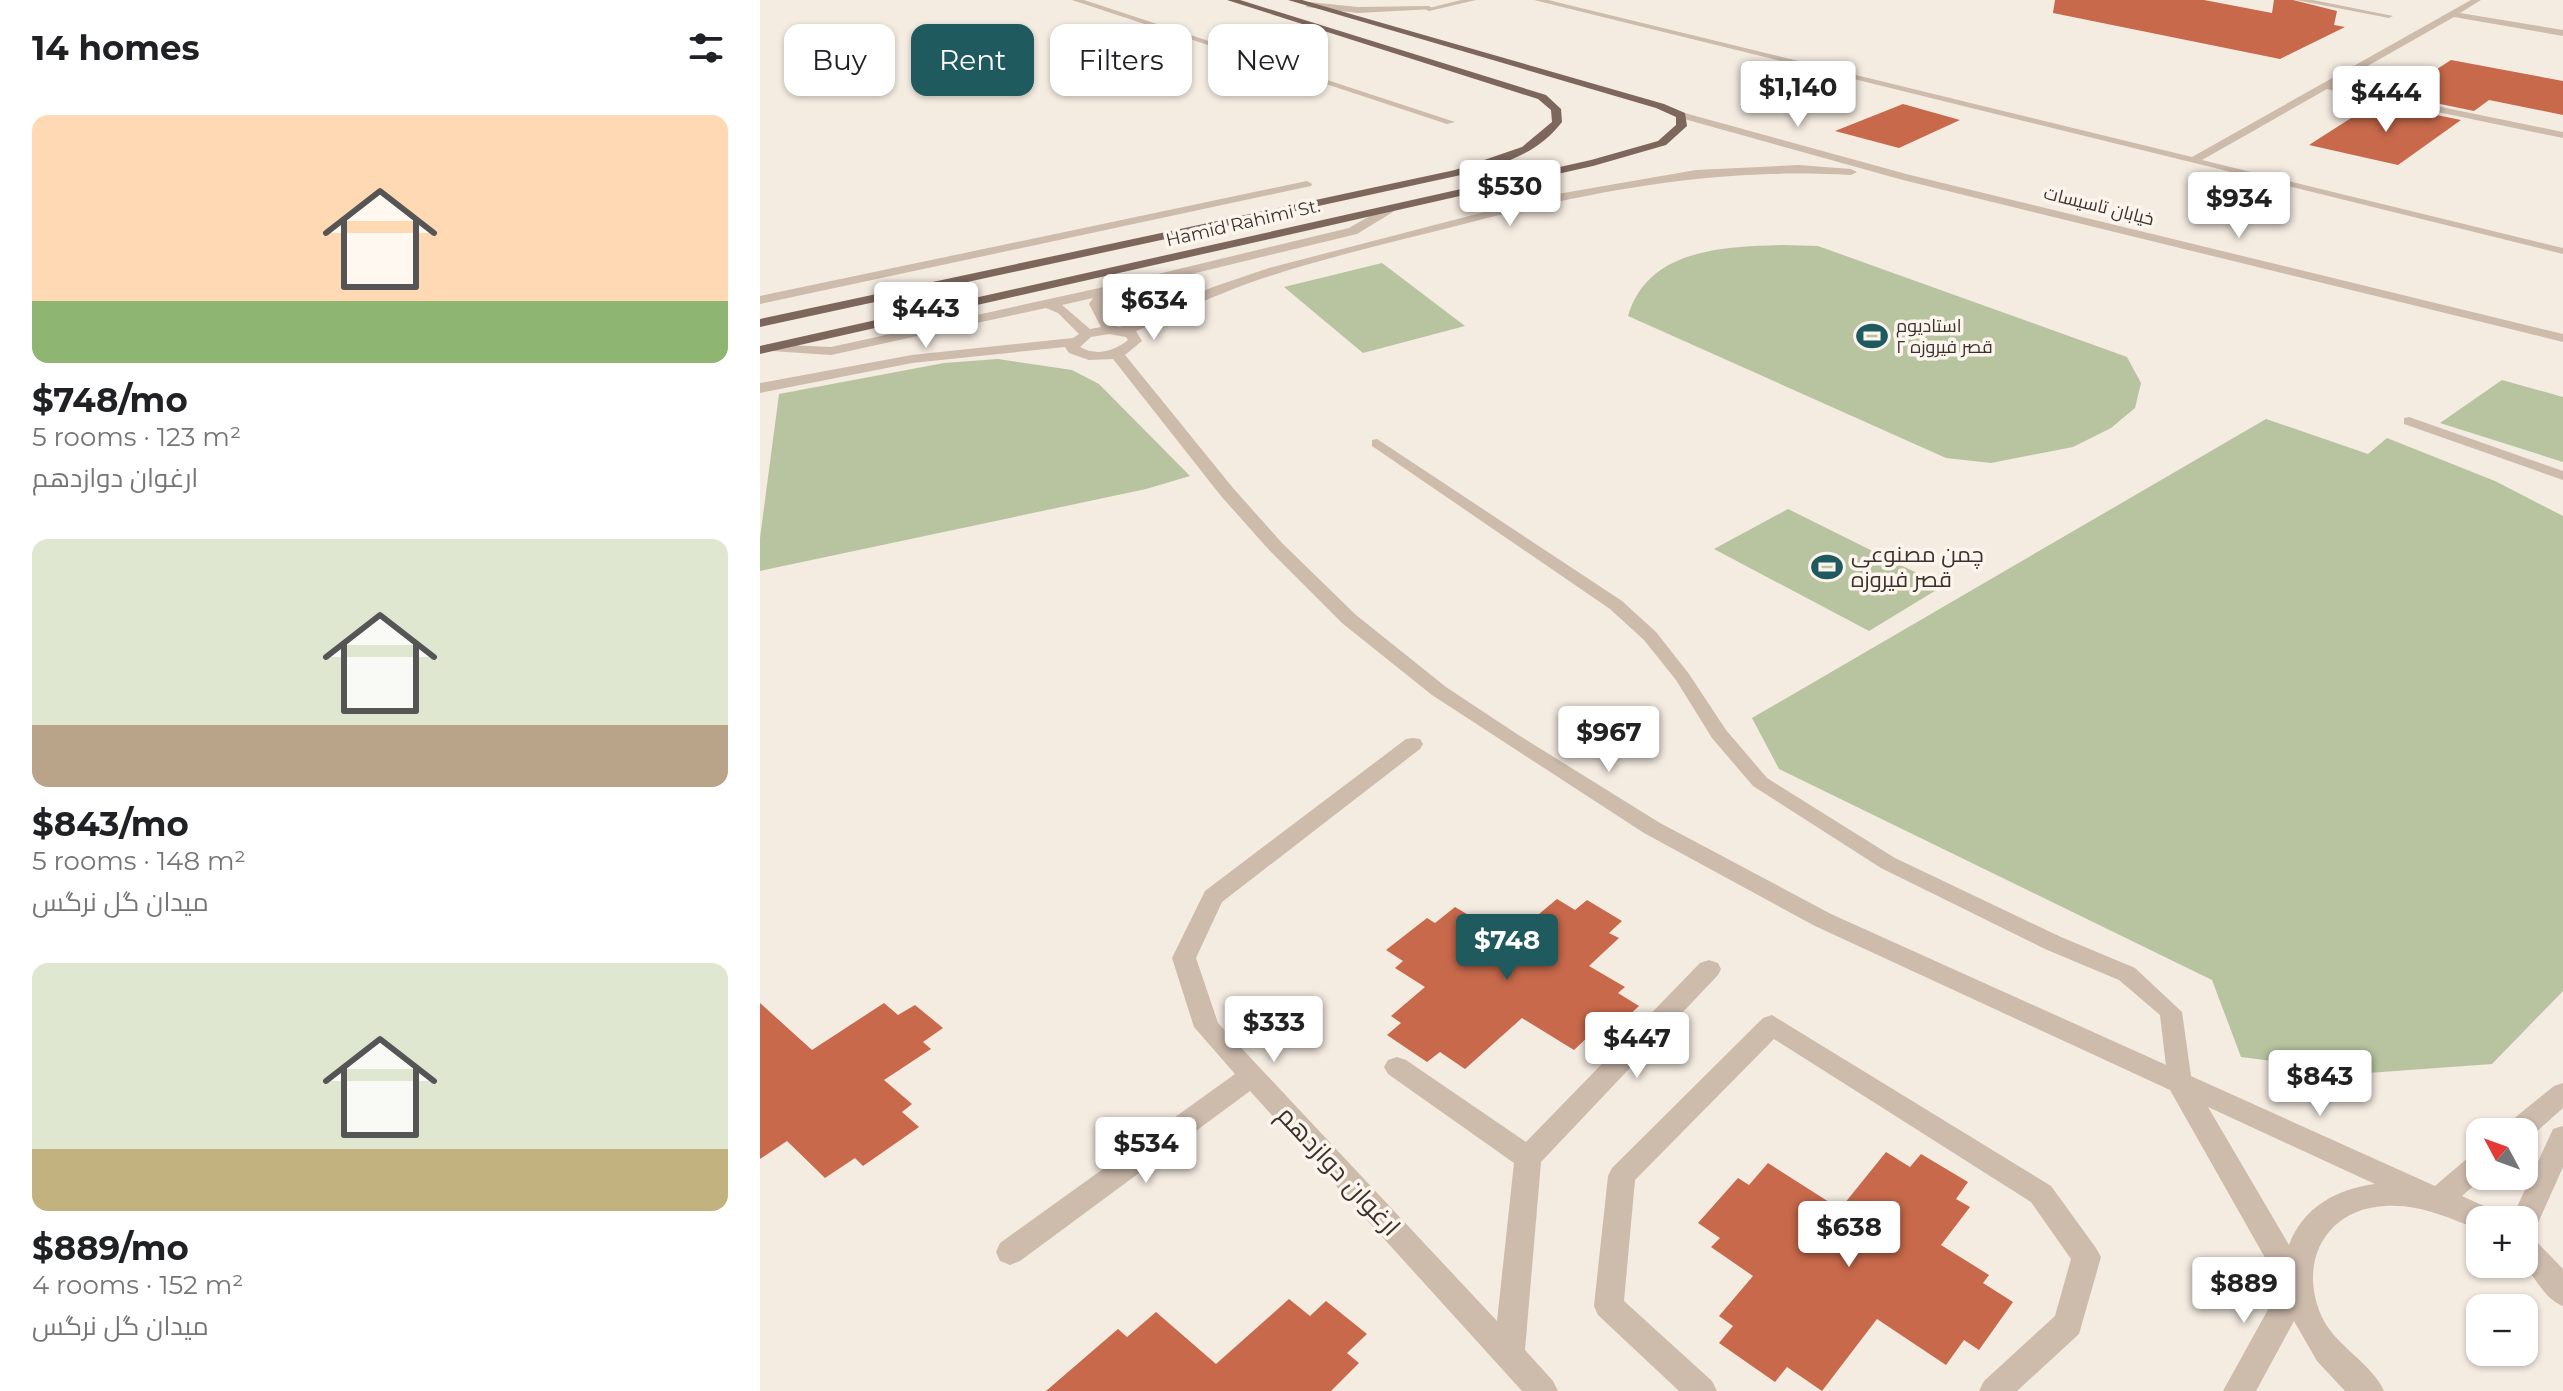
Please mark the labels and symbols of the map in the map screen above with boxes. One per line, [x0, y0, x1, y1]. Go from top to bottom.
pin: $1,140 [1733, 61, 1863, 129]
pin: $444 [2339, 66, 2433, 134]
pin: $530 [1463, 160, 1557, 228]
pin: $934 [2192, 172, 2286, 240]
street label: خیابان تاسیسات [2042, 182, 2156, 230]
street label: Hamid Rahimi St. [1164, 195, 1322, 251]
pin: $634 [1107, 274, 1201, 342]
pin: $443 [879, 282, 973, 350]
place label: استادیوم قصر فیروزه ۲ [1896, 315, 1993, 358]
sports icon: استادیوم قصر فیروزه ۲ [1855, 319, 1889, 353]
place label: چمن مصنوعی قصر فیروزه [1851, 541, 1984, 593]
sports icon: چمن مصنوعی قصر فیروزه [1810, 550, 1844, 584]
pin: $967 [1562, 706, 1656, 774]
pin: $748 [1460, 914, 1554, 982]
pin: $333 [1227, 996, 1321, 1064]
pin: $447 [1590, 1012, 1684, 1080]
pin: $843 [2273, 1050, 2367, 1118]
street label: ارغوان دوازدهم [1269, 1099, 1407, 1244]
pin: $534 [1099, 1117, 1193, 1185]
north arrow [2466, 1118, 2538, 1190]
pin: $638 [1802, 1201, 1896, 1269]
pin: $889 [2197, 1257, 2291, 1325]

